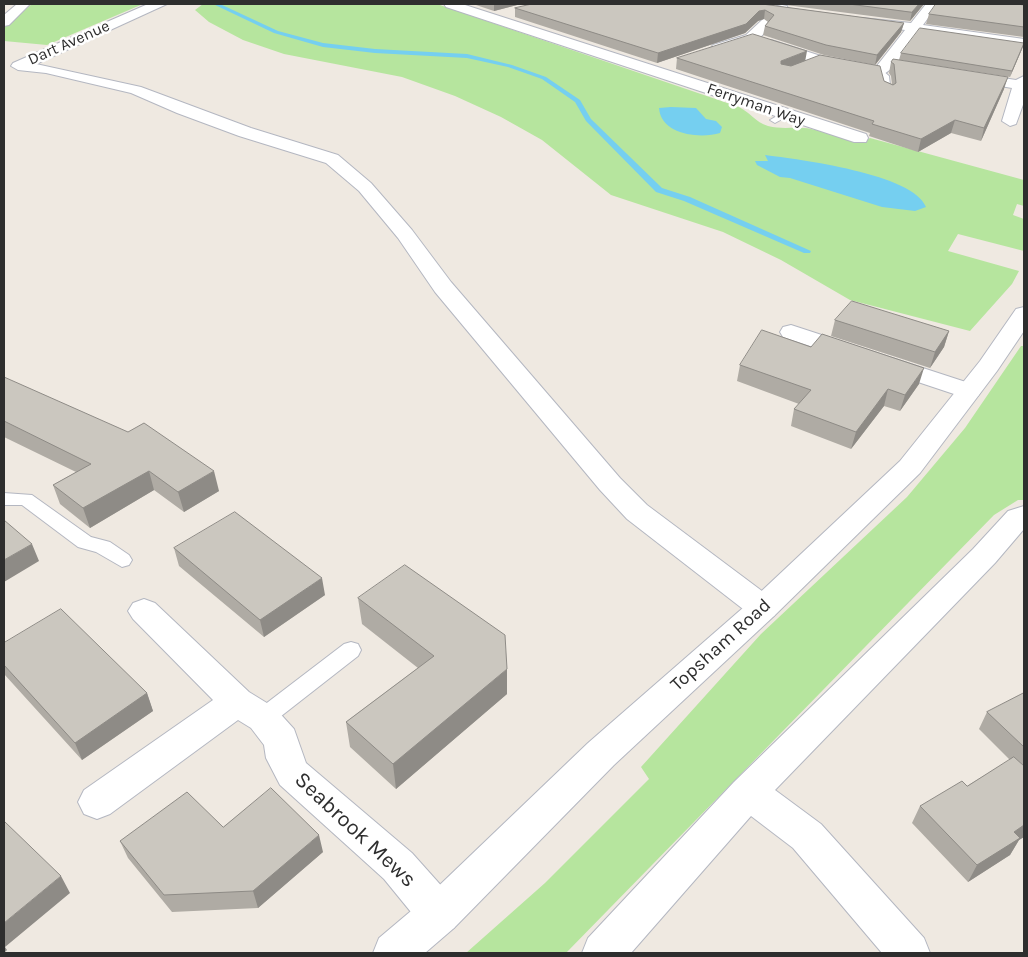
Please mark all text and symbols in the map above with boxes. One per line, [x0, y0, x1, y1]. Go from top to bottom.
street label: Dart Avenue [25, 16, 113, 70]
street label: Ferryman Way [704, 79, 808, 131]
street label: Topsham Road [666, 594, 776, 696]
street label: Seabrook Mews [289, 767, 421, 893]

